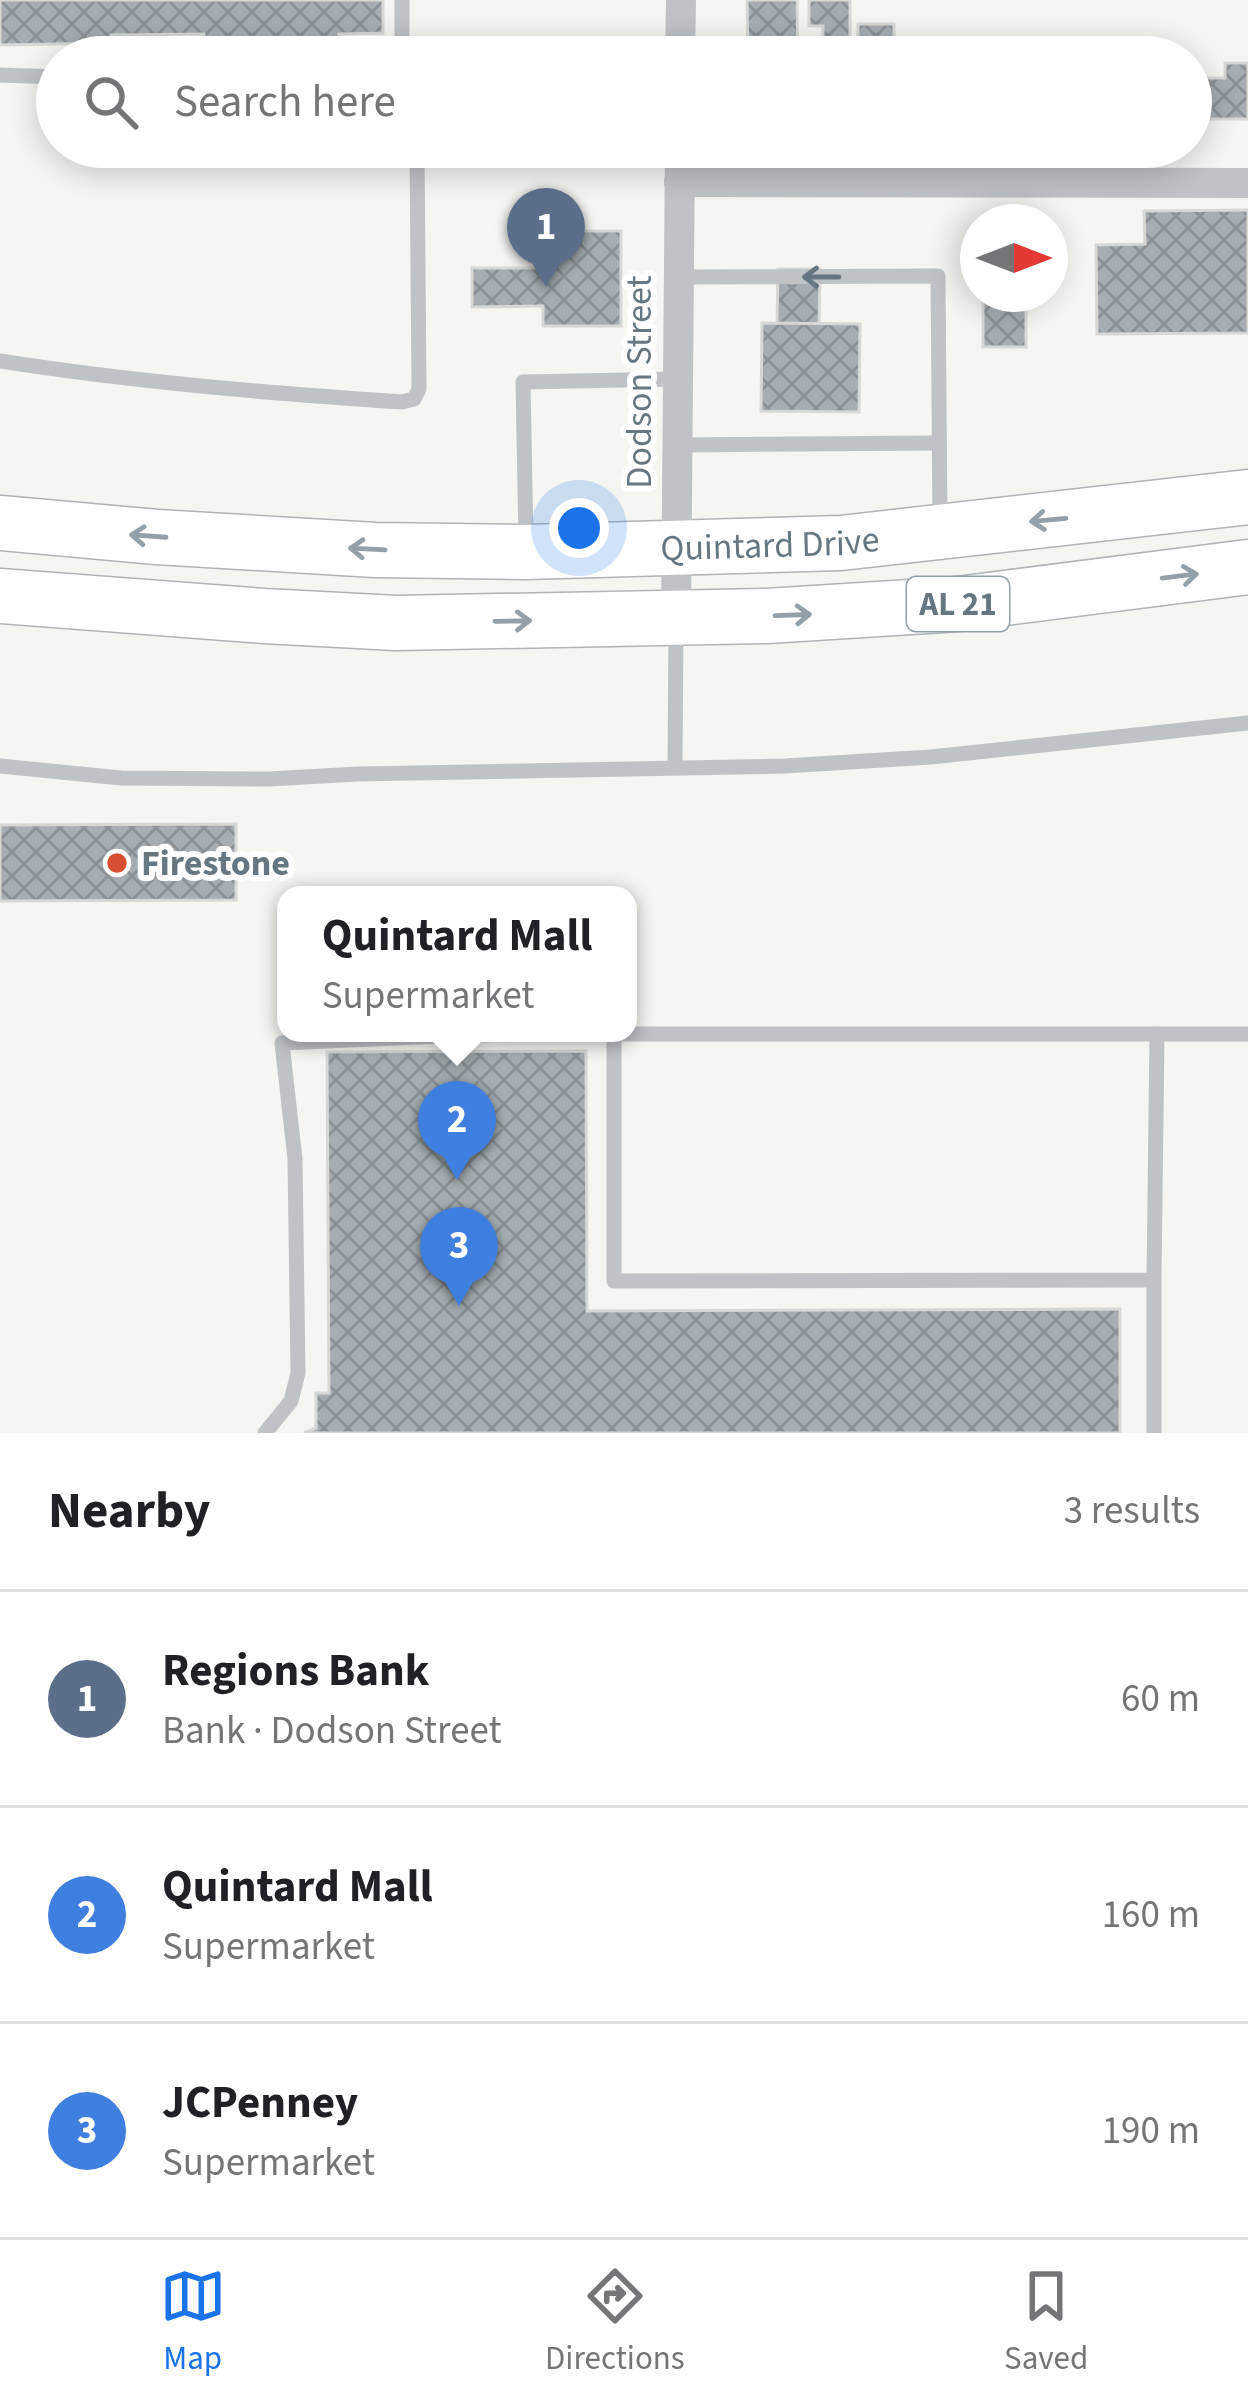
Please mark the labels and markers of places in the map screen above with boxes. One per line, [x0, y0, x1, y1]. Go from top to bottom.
pin: 1 [507, 188, 585, 287]
place label: Firestone [141, 838, 290, 889]
marker: Firestone [104, 850, 130, 876]
pin: 2 [418, 1081, 496, 1180]
pin: 3 [420, 1207, 498, 1306]

